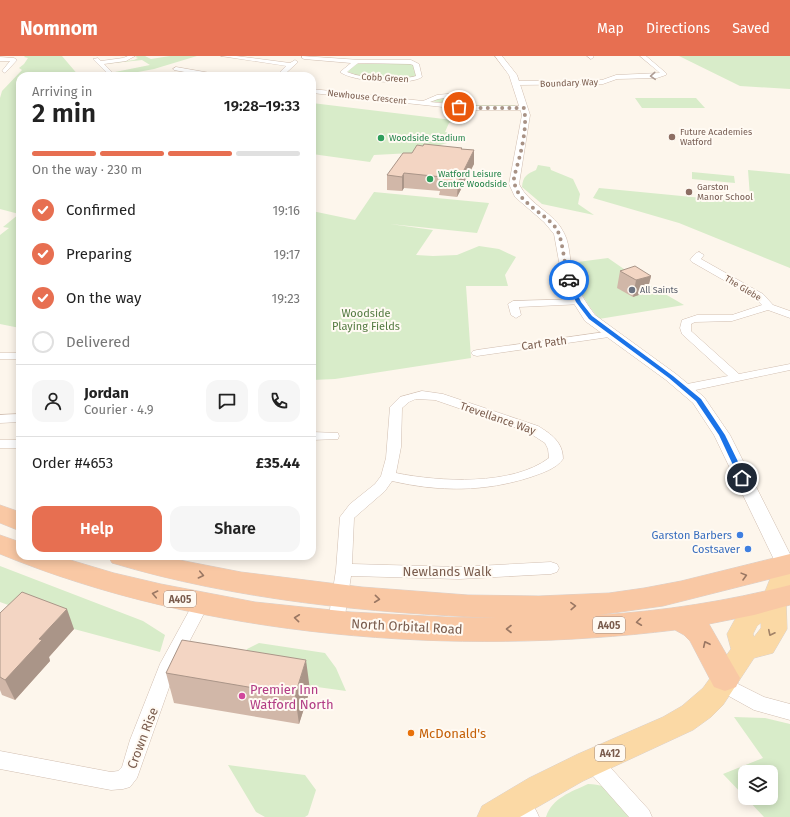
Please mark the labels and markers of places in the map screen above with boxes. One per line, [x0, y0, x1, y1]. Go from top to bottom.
pin [442, 90, 476, 124]
place label: Future Academies Watford [680, 127, 752, 147]
marker: Future Academies Watford [667, 132, 677, 142]
marker: Woodside Stadium [376, 133, 386, 143]
place label: Woodside Stadium [389, 133, 466, 143]
place label: Watford Leisure Centre Woodside [438, 169, 507, 189]
marker: Watford Leisure Centre Woodside [425, 174, 435, 184]
place label: Garston Manor School [697, 182, 753, 202]
marker: Garston Manor School [684, 187, 694, 197]
marker: All Saints [627, 285, 637, 295]
place label: All Saints [640, 285, 678, 295]
pin [725, 461, 759, 495]
place label: Garston Barbers [652, 529, 732, 542]
marker: Garston Barbers [735, 530, 745, 540]
place label: Costsaver [692, 543, 741, 556]
marker: Costsaver [743, 544, 753, 554]
place label: Premier Inn Watford North [250, 682, 334, 712]
marker: Premier Inn Watford North [237, 691, 247, 701]
place label: McDonald's [419, 726, 486, 741]
marker: McDonald's [406, 728, 416, 738]

